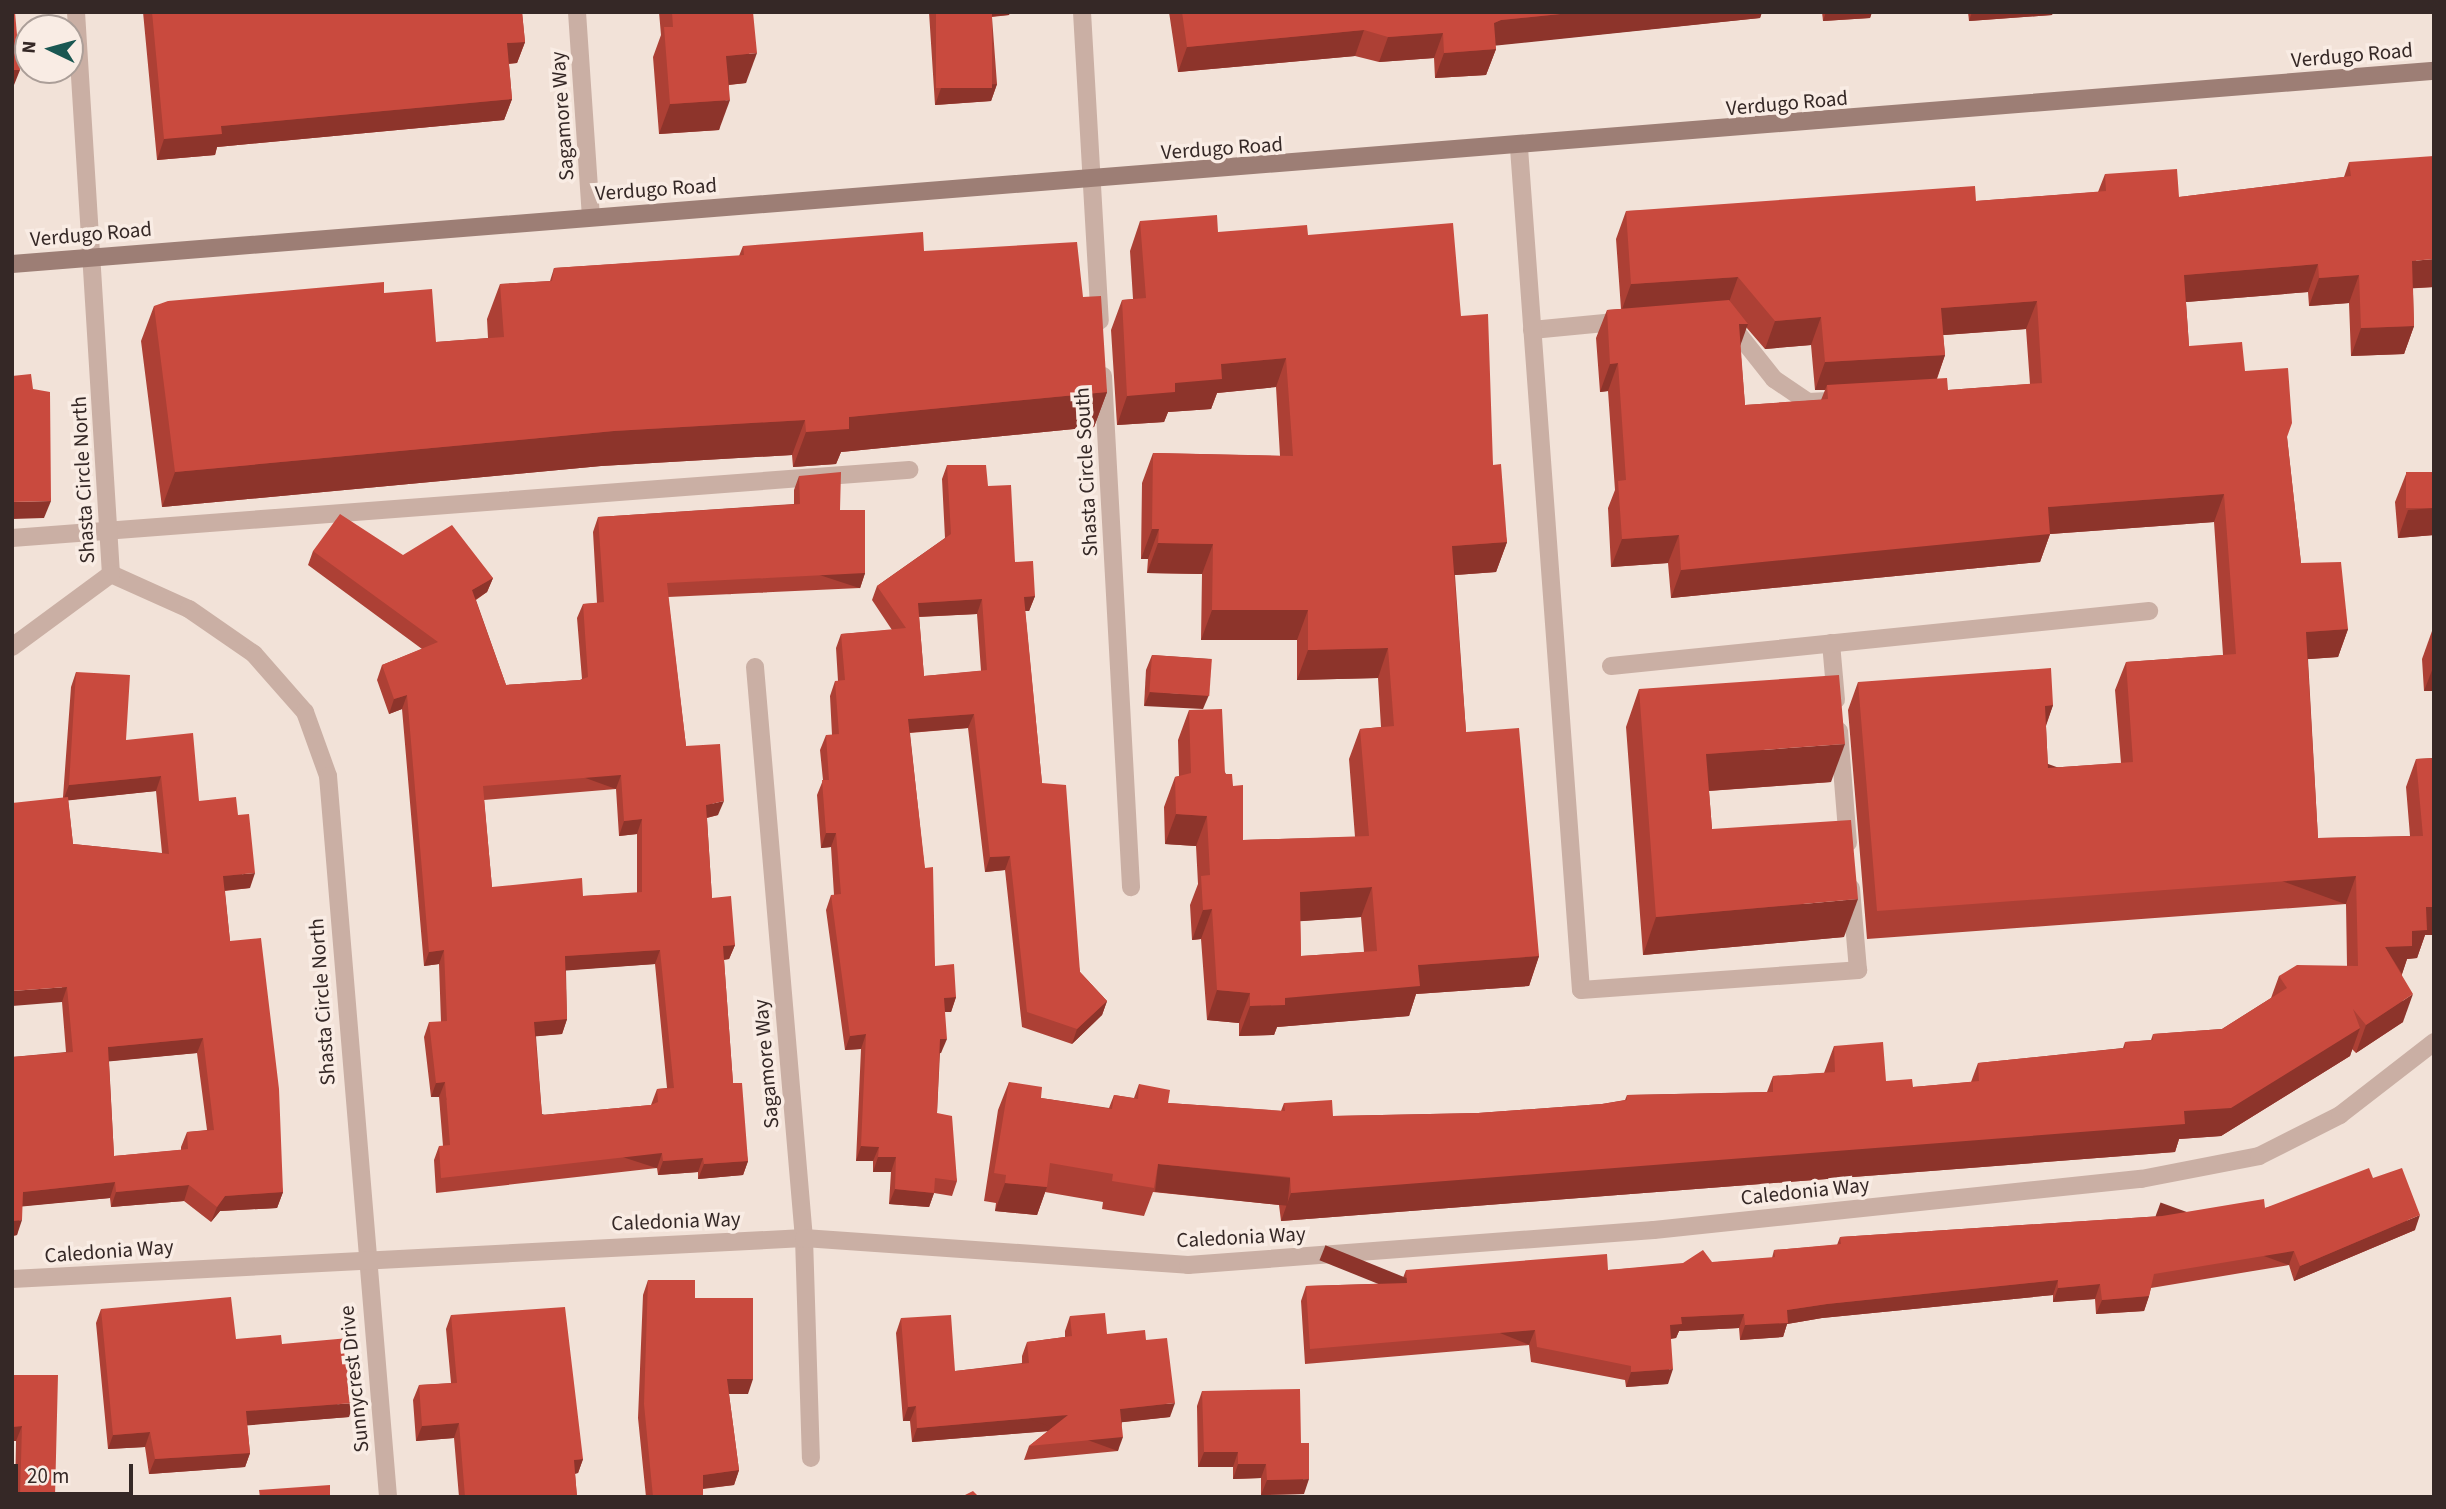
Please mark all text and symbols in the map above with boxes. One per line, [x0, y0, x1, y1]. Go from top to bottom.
north arrow [14, 14, 84, 84]
street label: Verdugo Road [2290, 37, 2414, 73]
text: N [16, 40, 44, 55]
street label: Sagamore Way [545, 50, 579, 182]
street label: Verdugo Road [1725, 85, 1849, 121]
street label: Verdugo Road [1160, 131, 1284, 165]
street label: Verdugo Road [594, 172, 718, 206]
street label: Verdugo Road [29, 216, 153, 252]
street label: Shasta Circle South [1069, 387, 1103, 557]
street label: Shasta Circle North [66, 396, 100, 564]
street label: Shasta Circle North [304, 918, 340, 1086]
street label: Sagamore Way [748, 998, 784, 1130]
street label: Caledonia Way [1739, 1172, 1871, 1210]
street label: Caledonia Way [611, 1206, 741, 1236]
street label: Caledonia Way [1176, 1221, 1306, 1253]
street label: Caledonia Way [44, 1234, 174, 1268]
street label: Sunnycrest Drive [334, 1304, 374, 1454]
scale bar [18, 1450, 136, 1494]
text: 20 m [27, 1461, 69, 1491]

